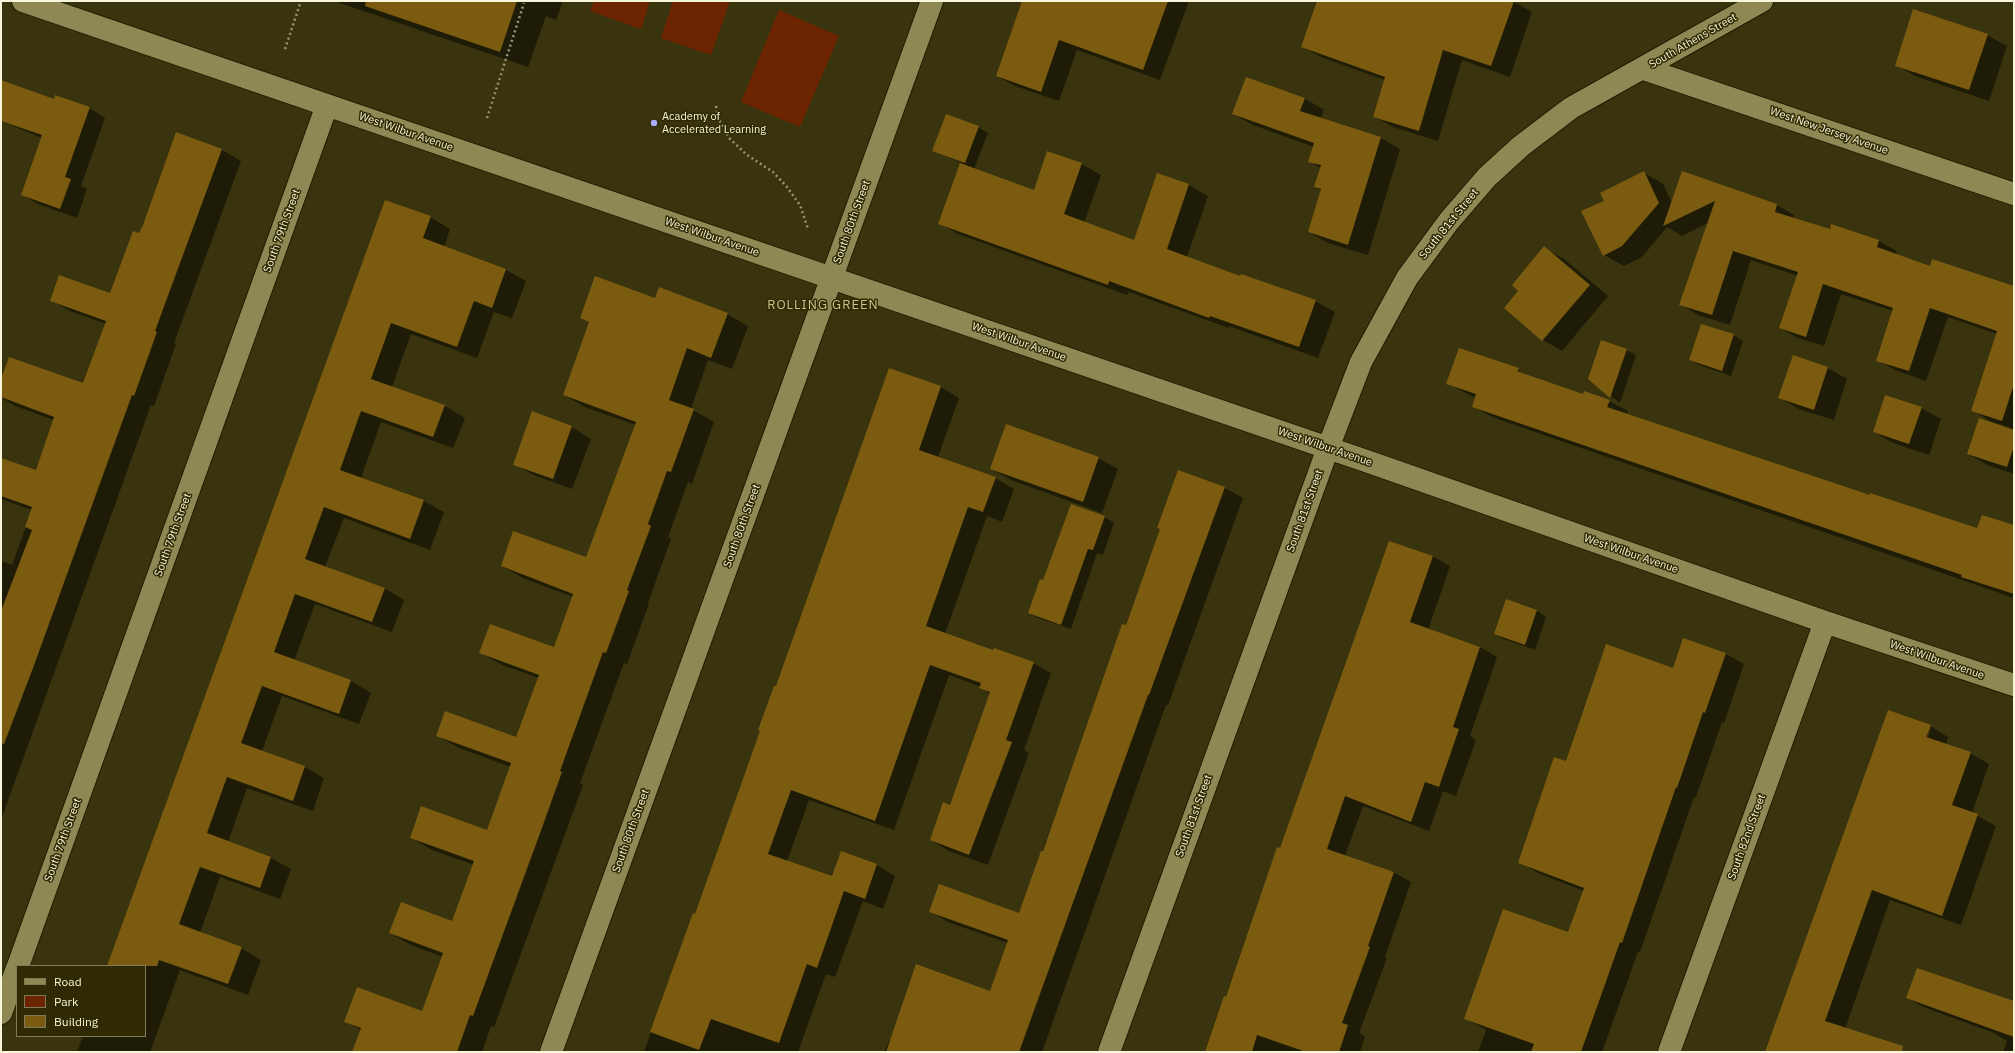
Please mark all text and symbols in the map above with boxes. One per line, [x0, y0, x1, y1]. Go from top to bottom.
street label: South Athens Street [1647, 11, 1739, 71]
street label: West New Jersey Avenue [1768, 105, 1890, 157]
street label: West Wilbur Avenue [357, 110, 455, 154]
place label: Academy of Accelerated Learning [662, 110, 766, 136]
marker: Academy of Accelerated Learning [649, 118, 659, 128]
street label: South 80th Street [831, 179, 873, 265]
street label: South 81st Street [1417, 186, 1481, 262]
street label: South 79th Street [261, 188, 303, 274]
street label: West Wilbur Avenue [663, 215, 761, 259]
district label: ROLLING GREEN [767, 297, 879, 313]
street label: West Wilbur Avenue [970, 320, 1068, 364]
street label: West Wilbur Avenue [1276, 425, 1374, 469]
street label: South 81st Street [1284, 468, 1326, 554]
street label: South 80th Street [721, 483, 763, 569]
street label: South 79th Street [152, 492, 194, 578]
street label: West Wilbur Avenue [1582, 532, 1680, 576]
street label: West Wilbur Avenue [1888, 638, 1986, 682]
street label: South 81st Street [1173, 773, 1215, 859]
street label: South 80th Street [610, 788, 652, 874]
street label: South 82nd Street [1725, 792, 1769, 882]
street label: South 79th Street [42, 797, 84, 883]
legend [16, 965, 146, 1037]
text: Road [54, 974, 82, 989]
text: Park [54, 994, 78, 1009]
text: Building [54, 1014, 98, 1029]

